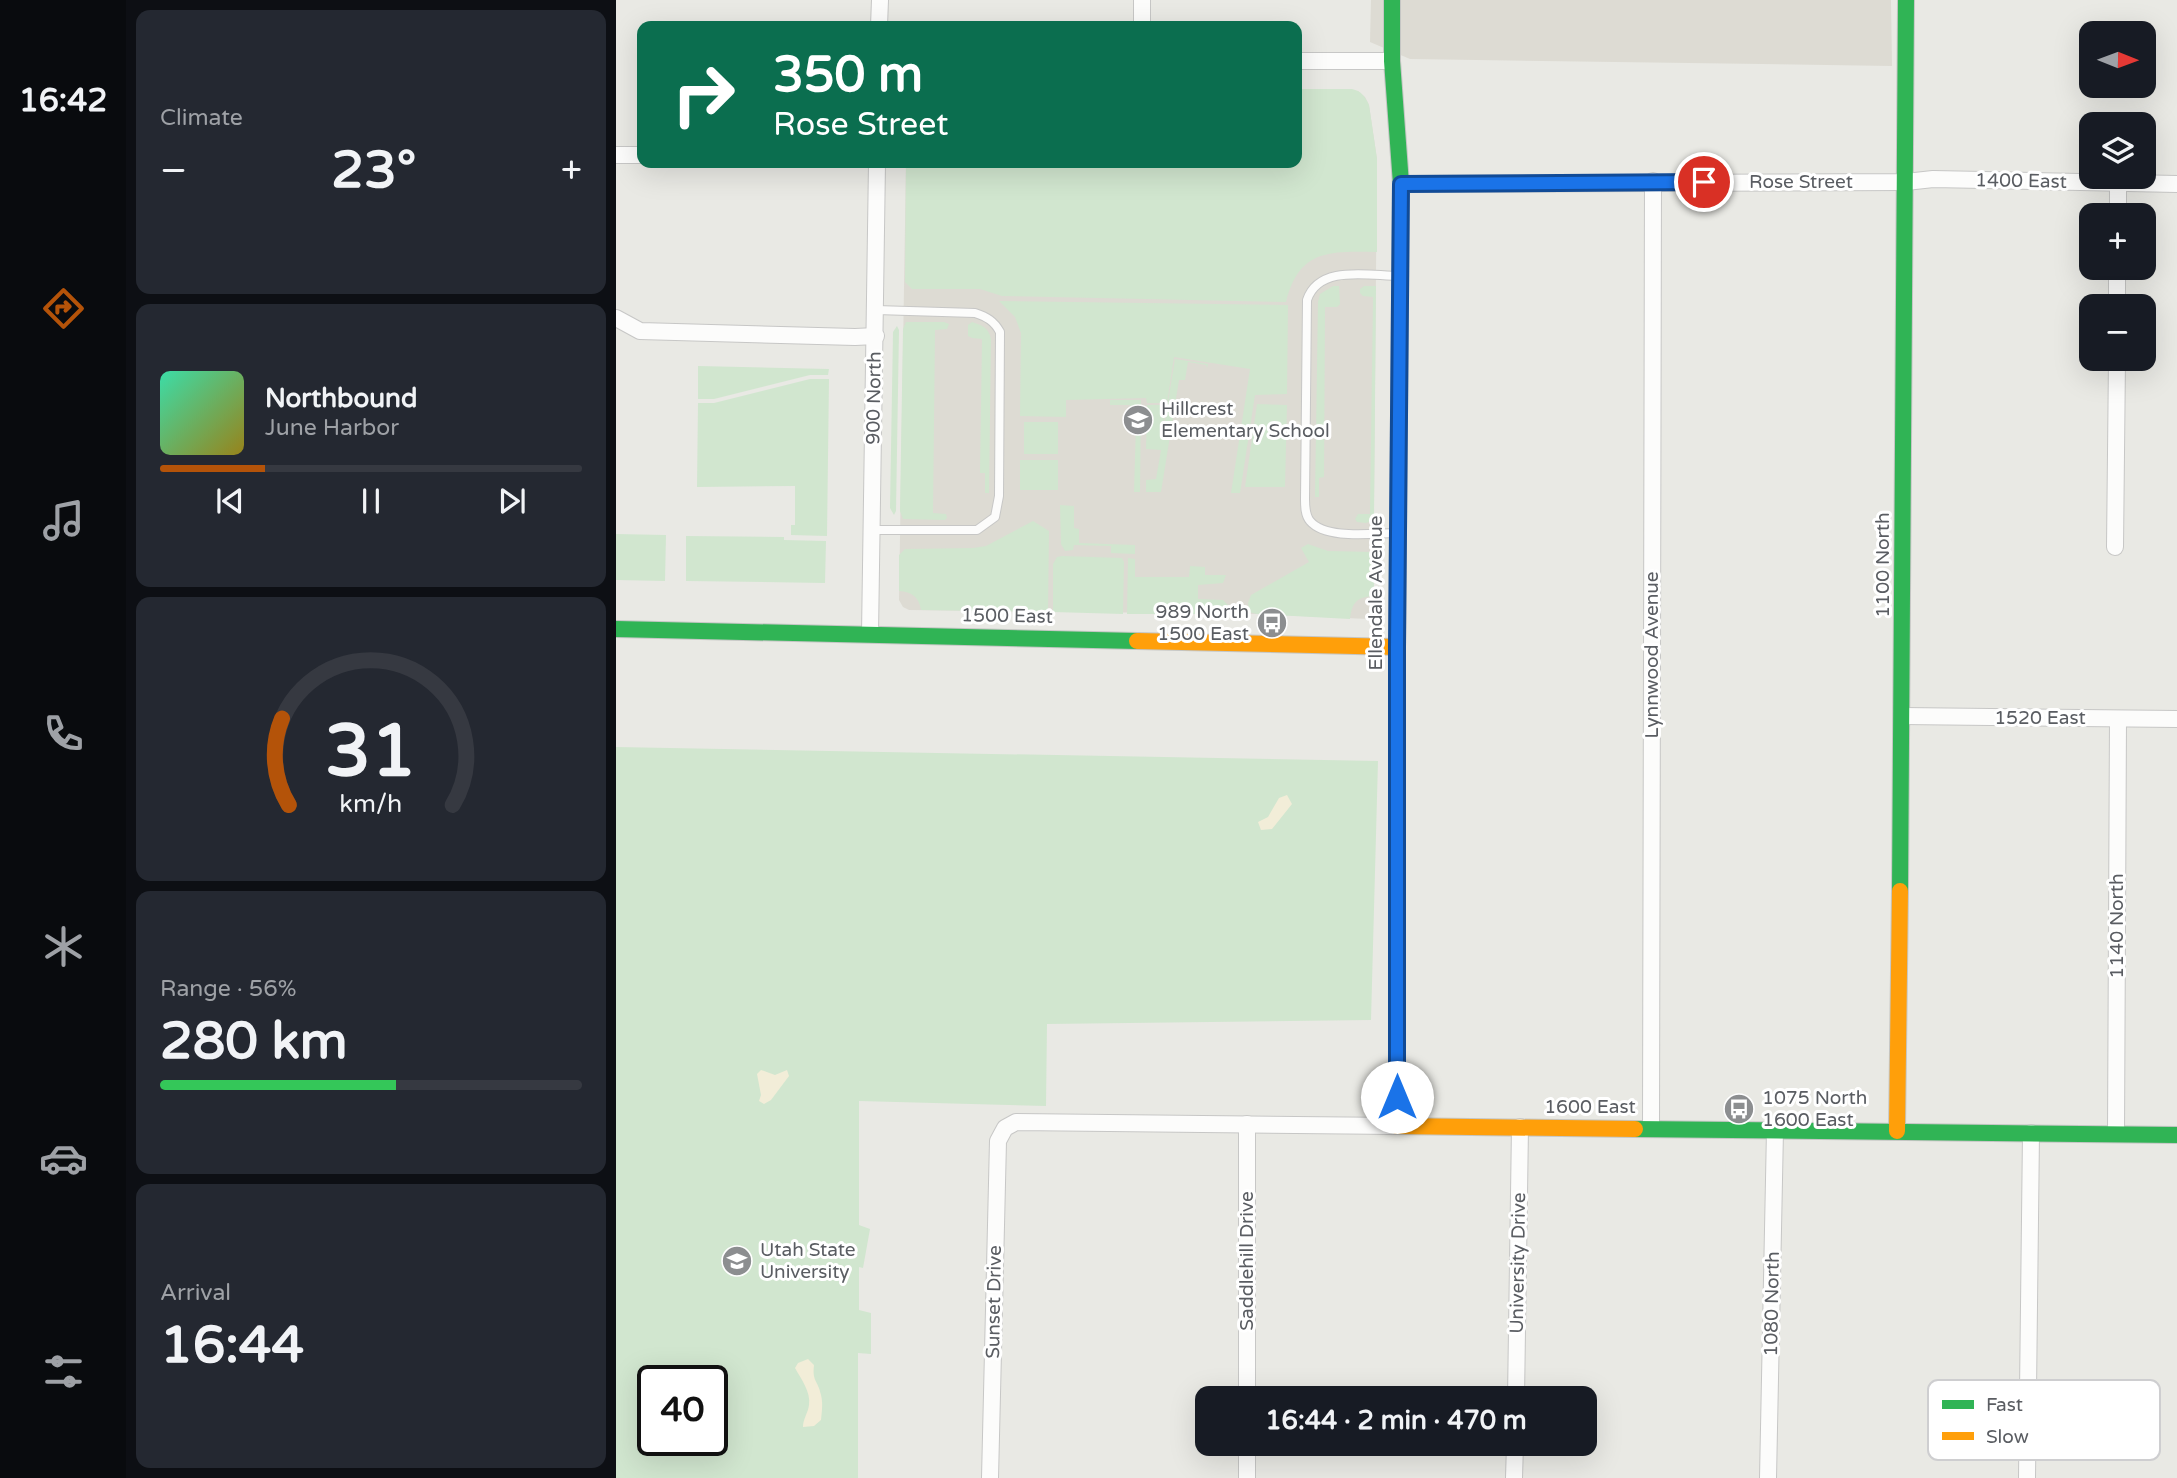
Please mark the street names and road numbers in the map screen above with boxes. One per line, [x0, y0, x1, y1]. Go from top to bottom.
street label: 1400 East [1975, 169, 2067, 193]
street label: Rose Street [1749, 171, 1853, 193]
street label: 900 North [862, 351, 886, 445]
street label: 1100 North [1872, 512, 1894, 618]
street label: Ellendale Avenue [1365, 515, 1387, 671]
street label: Lynnwood Avenue [1641, 571, 1663, 739]
street label: 1500 East [961, 604, 1053, 628]
street label: 1520 East [1994, 707, 2086, 729]
street label: 1140 North [2106, 873, 2128, 979]
street label: 1600 East [1544, 1096, 1636, 1118]
street label: Saddlehill Drive [1236, 1191, 1258, 1331]
street label: University Drive [1506, 1192, 1530, 1334]
street label: Sunset Drive [982, 1245, 1006, 1359]
street label: 1080 North [1760, 1251, 1784, 1357]

